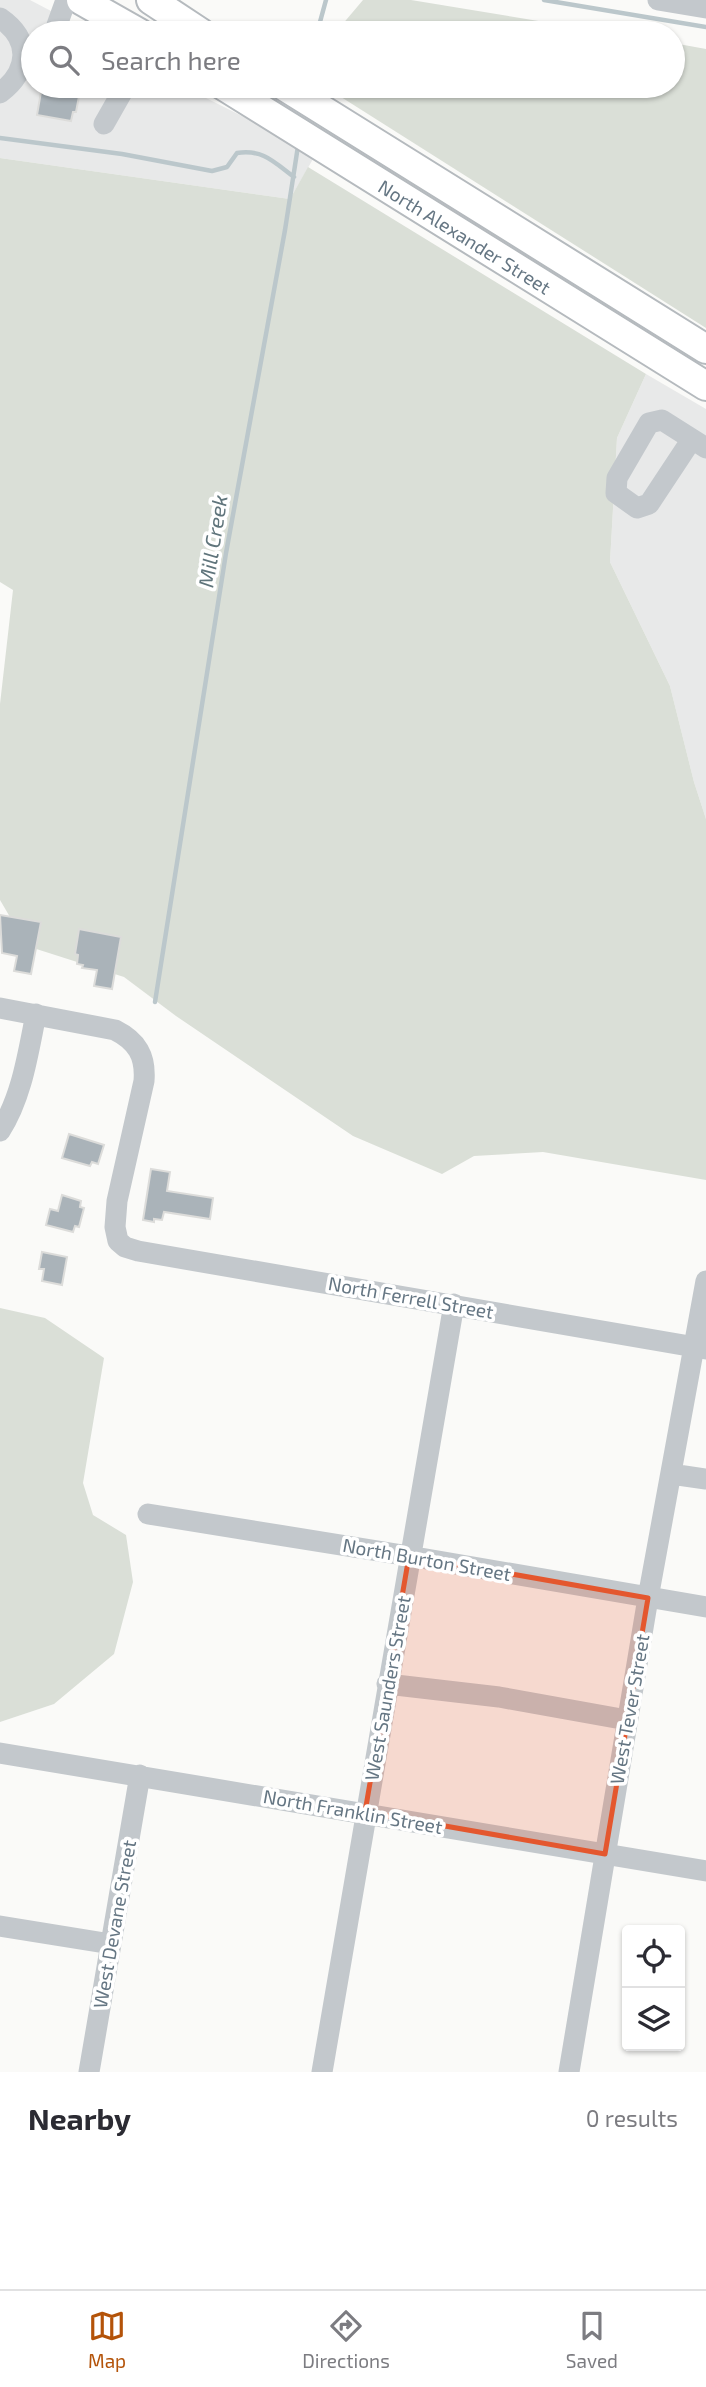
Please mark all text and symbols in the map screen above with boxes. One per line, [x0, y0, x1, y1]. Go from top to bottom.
search box [21, 21, 685, 98]
icon: search [45, 41, 83, 79]
text: Search here [101, 44, 241, 75]
street label: North Alexander Street [375, 174, 555, 298]
water label: Mill Creek [192, 493, 232, 589]
street label: North Ferrell Street [327, 1271, 495, 1323]
street label: North Burton Street [341, 1533, 513, 1585]
street label: West Saunders Street [359, 1594, 415, 1782]
street label: West Tever Street [604, 1632, 654, 1786]
street label: North Franklin Street [262, 1784, 444, 1838]
street label: West Devane Street [88, 1838, 140, 2010]
map controls [622, 1925, 685, 2051]
button: locate [622, 1925, 685, 1988]
button: layers [622, 1988, 685, 2051]
text: Nearby [28, 2100, 131, 2136]
text: 0 results [586, 2104, 678, 2132]
tab: Map [88, 2307, 126, 2372]
tab: Directions [302, 2307, 390, 2372]
tab: Saved [566, 2307, 618, 2372]

